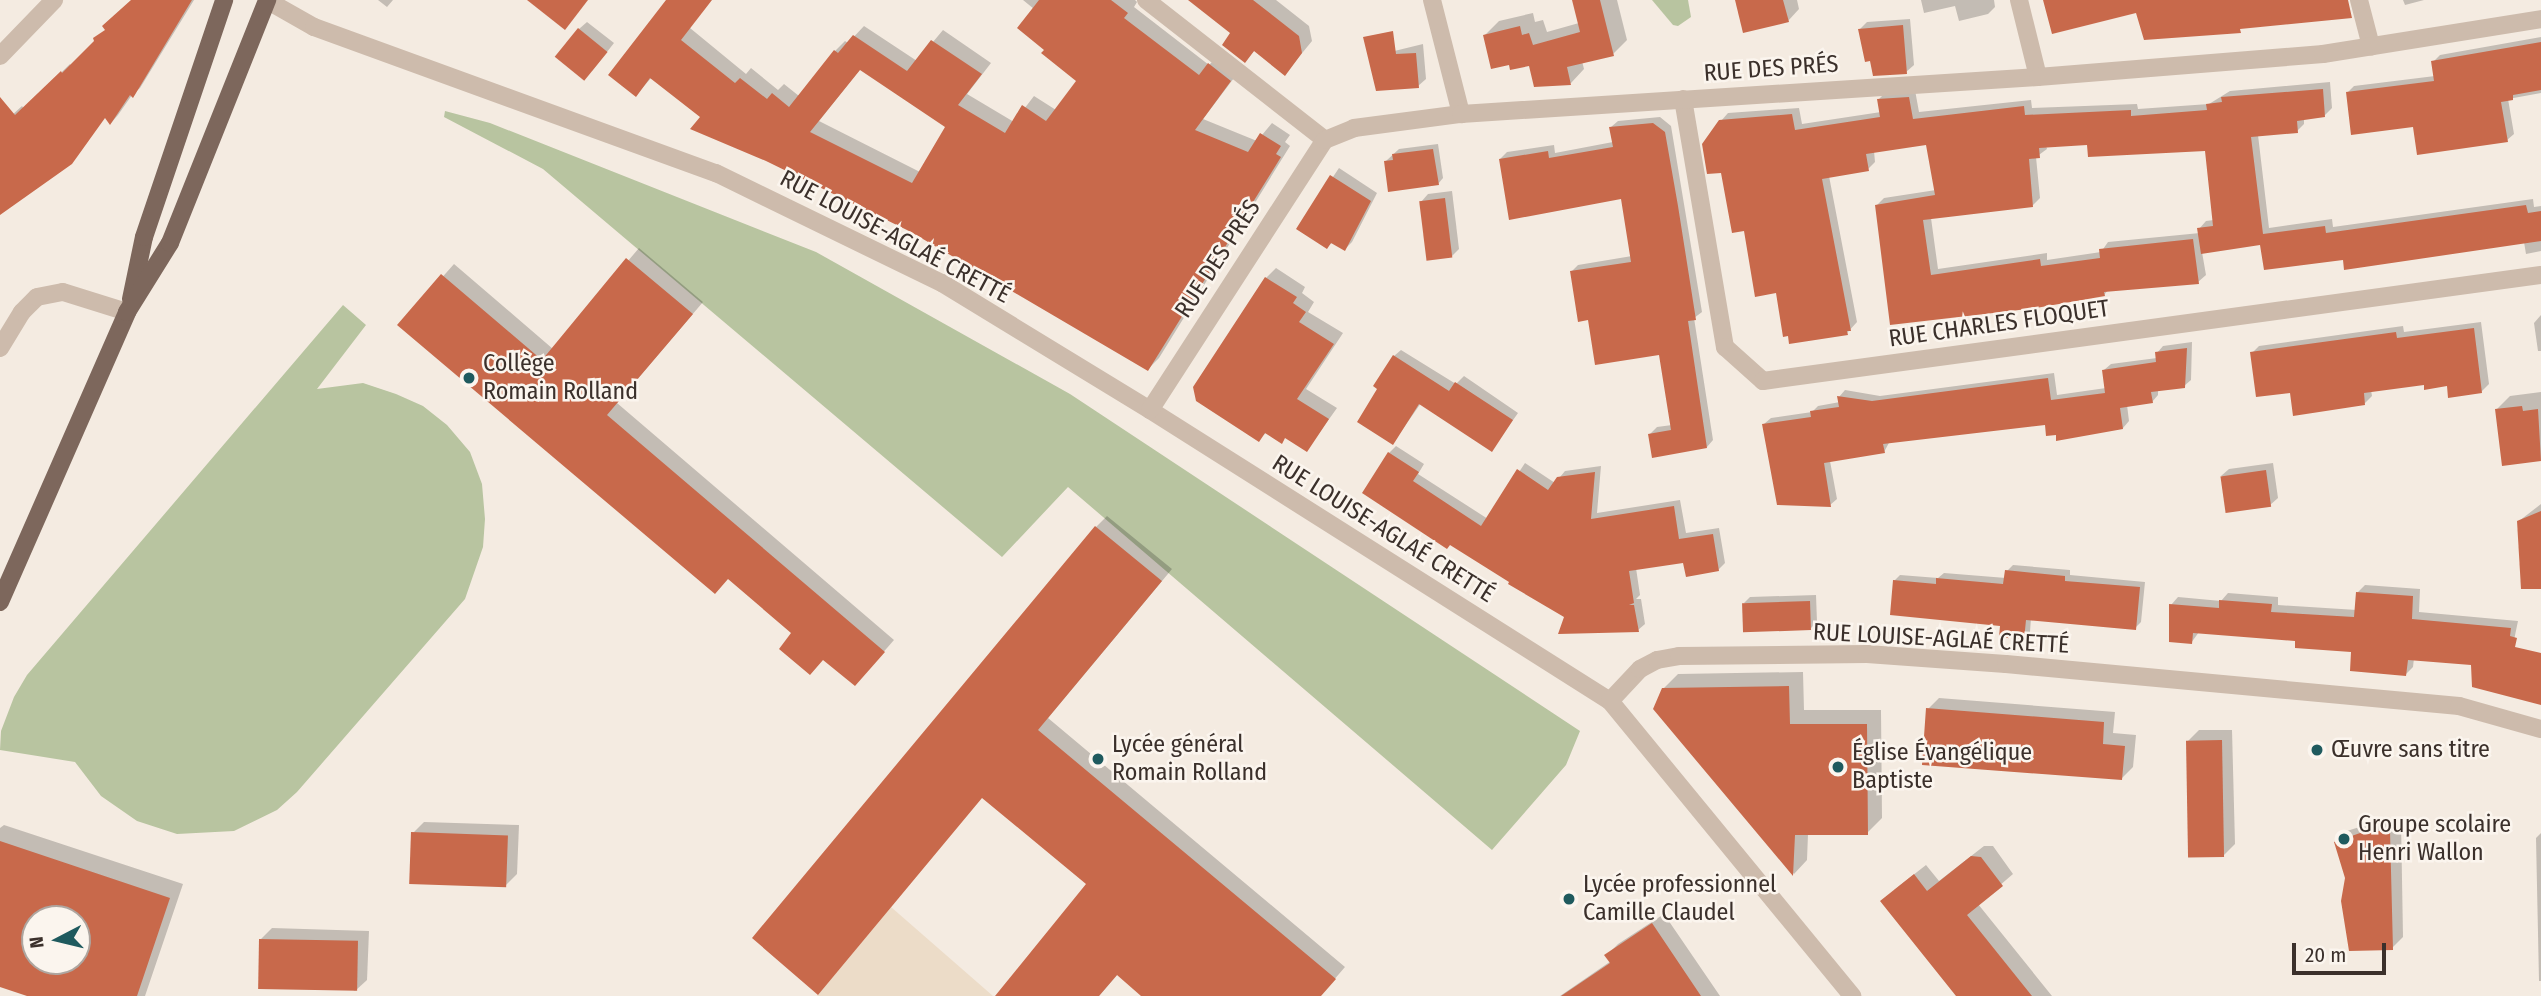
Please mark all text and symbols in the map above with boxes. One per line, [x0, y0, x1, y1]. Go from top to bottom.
street label: RUE DES PRÉS [1703, 50, 1839, 88]
street label: RUE LOUISE-AGLAÉ CRETTÉ [775, 164, 1015, 310]
street label: RUE DES PRÉS [1169, 195, 1267, 323]
street label: RUE CHARLES FLOQUET [1887, 294, 2111, 354]
place label: Collège Romain Rolland [483, 350, 638, 406]
marker: Collège Romain Rolland [461, 370, 477, 386]
street label: RUE LOUISE-AGLAÉ CRETTÉ [1267, 449, 1499, 609]
street label: RUE LOUISE-AGLAÉ CRETTÉ [1812, 618, 2070, 660]
place label: Lycée général Romain Rolland [1112, 731, 1267, 787]
place label: Œuvre sans titre [2331, 736, 2490, 764]
place label: Église Évangélique Baptiste [1852, 739, 2032, 795]
marker: Œuvre sans titre [2309, 742, 2325, 758]
marker: Lycée général Romain Rolland [1090, 751, 1106, 767]
marker: Église Évangélique Baptiste [1830, 759, 1846, 775]
place label: Groupe scolaire Henri Wallon [2358, 811, 2511, 867]
marker: Groupe scolaire Henri Wallon [2336, 831, 2352, 847]
place label: Lycée professionnel Camille Claudel [1583, 871, 1776, 927]
marker: Lycée professionnel Camille Claudel [1561, 891, 1577, 907]
north arrow [21, 905, 91, 975]
scale bar [2296, 930, 2390, 974]
text: N [25, 935, 49, 949]
text: 20 m [2305, 942, 2346, 968]

